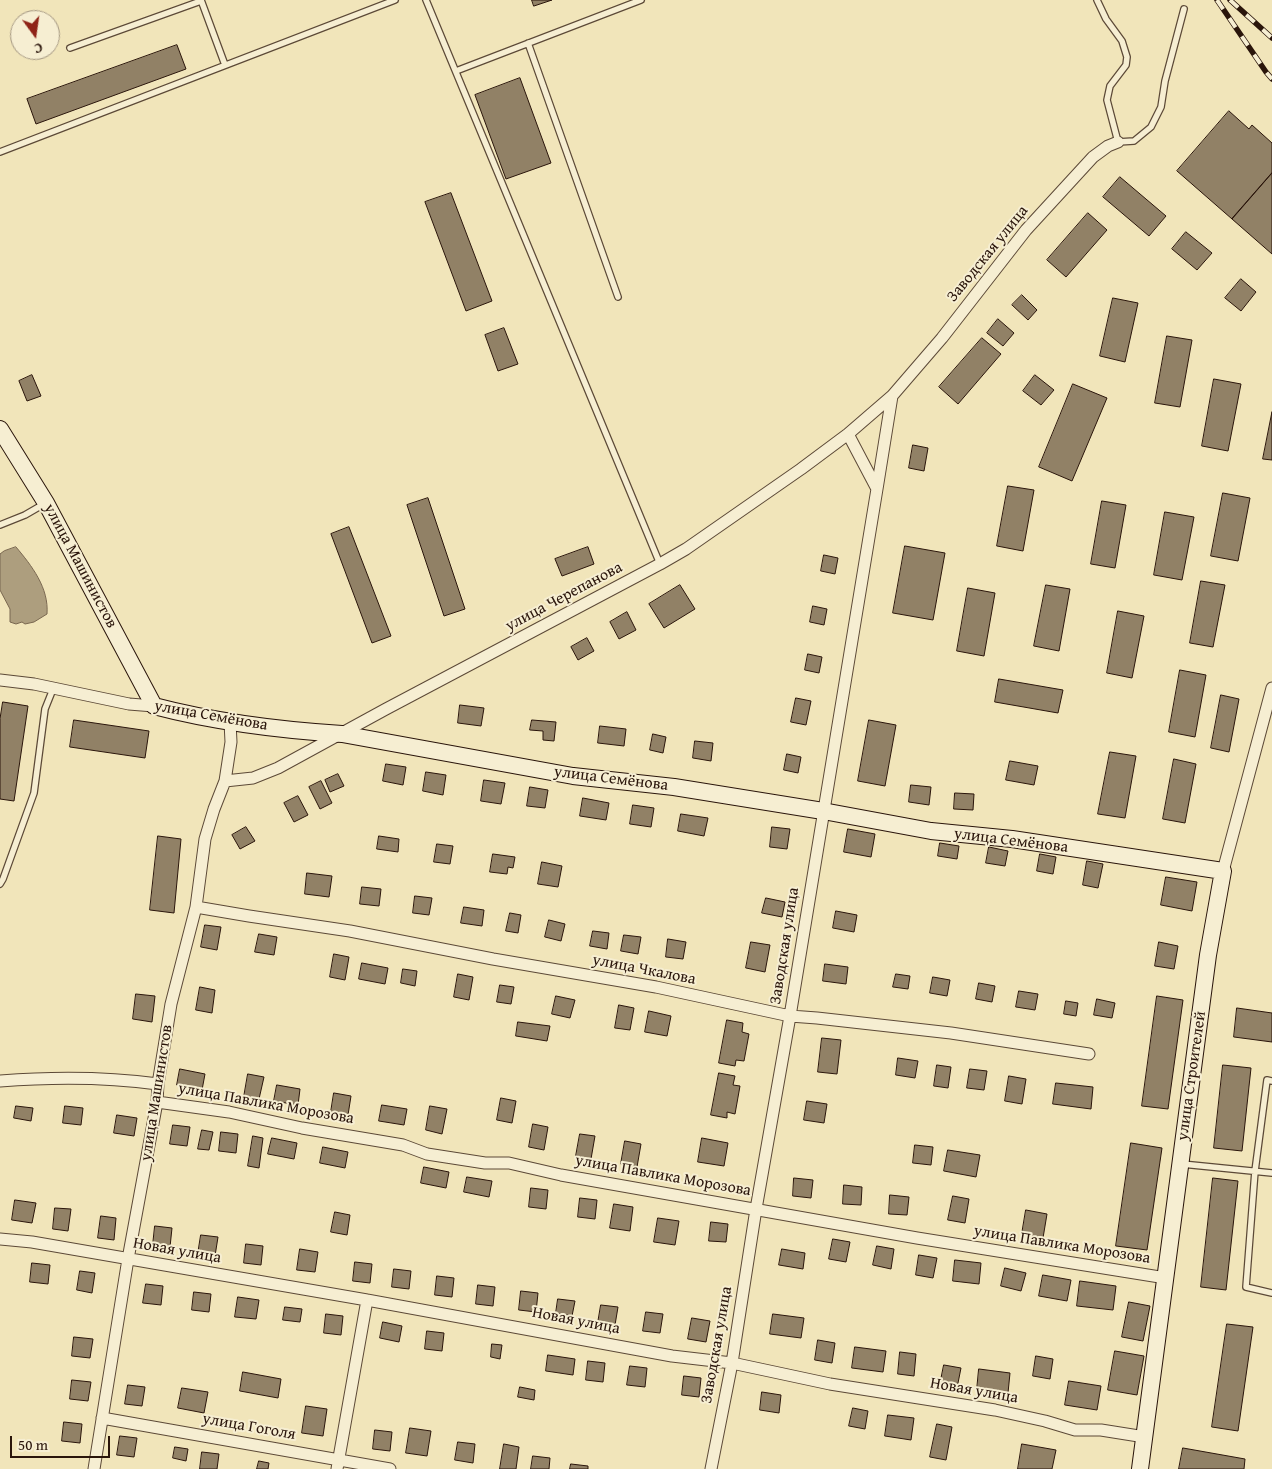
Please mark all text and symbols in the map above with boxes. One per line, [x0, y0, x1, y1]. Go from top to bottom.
north arrow [10, 10, 60, 60]
text: С [32, 38, 45, 59]
street label: Заводская улица [943, 202, 1033, 306]
street label: улица Машинистов [39, 501, 121, 631]
street label: улица Черепанова [502, 558, 626, 636]
street label: улица Семёнова [153, 697, 269, 735]
street label: улица Семёнова [553, 762, 669, 796]
street label: улица Семёнова [953, 824, 1069, 858]
street label: Заводская улица [766, 886, 804, 1006]
street label: улица Чкалова [591, 951, 697, 989]
street label: улица Строителей [1173, 1010, 1211, 1142]
street label: улица Машинистов [137, 1023, 177, 1163]
street label: улица Павлика Морозова [177, 1079, 355, 1129]
street label: улица Павлика Морозова [574, 1151, 752, 1201]
street label: улица Павлика Морозова [972, 1222, 1152, 1268]
street label: Новая улица [131, 1234, 223, 1268]
street label: Заводская улица [697, 1285, 737, 1405]
street label: Новая улица [530, 1303, 622, 1339]
street label: Новая улица [928, 1374, 1020, 1408]
street label: улица Гоголя [201, 1409, 297, 1445]
scale bar [12, 1426, 112, 1458]
text: 50 m [18, 1434, 48, 1455]

